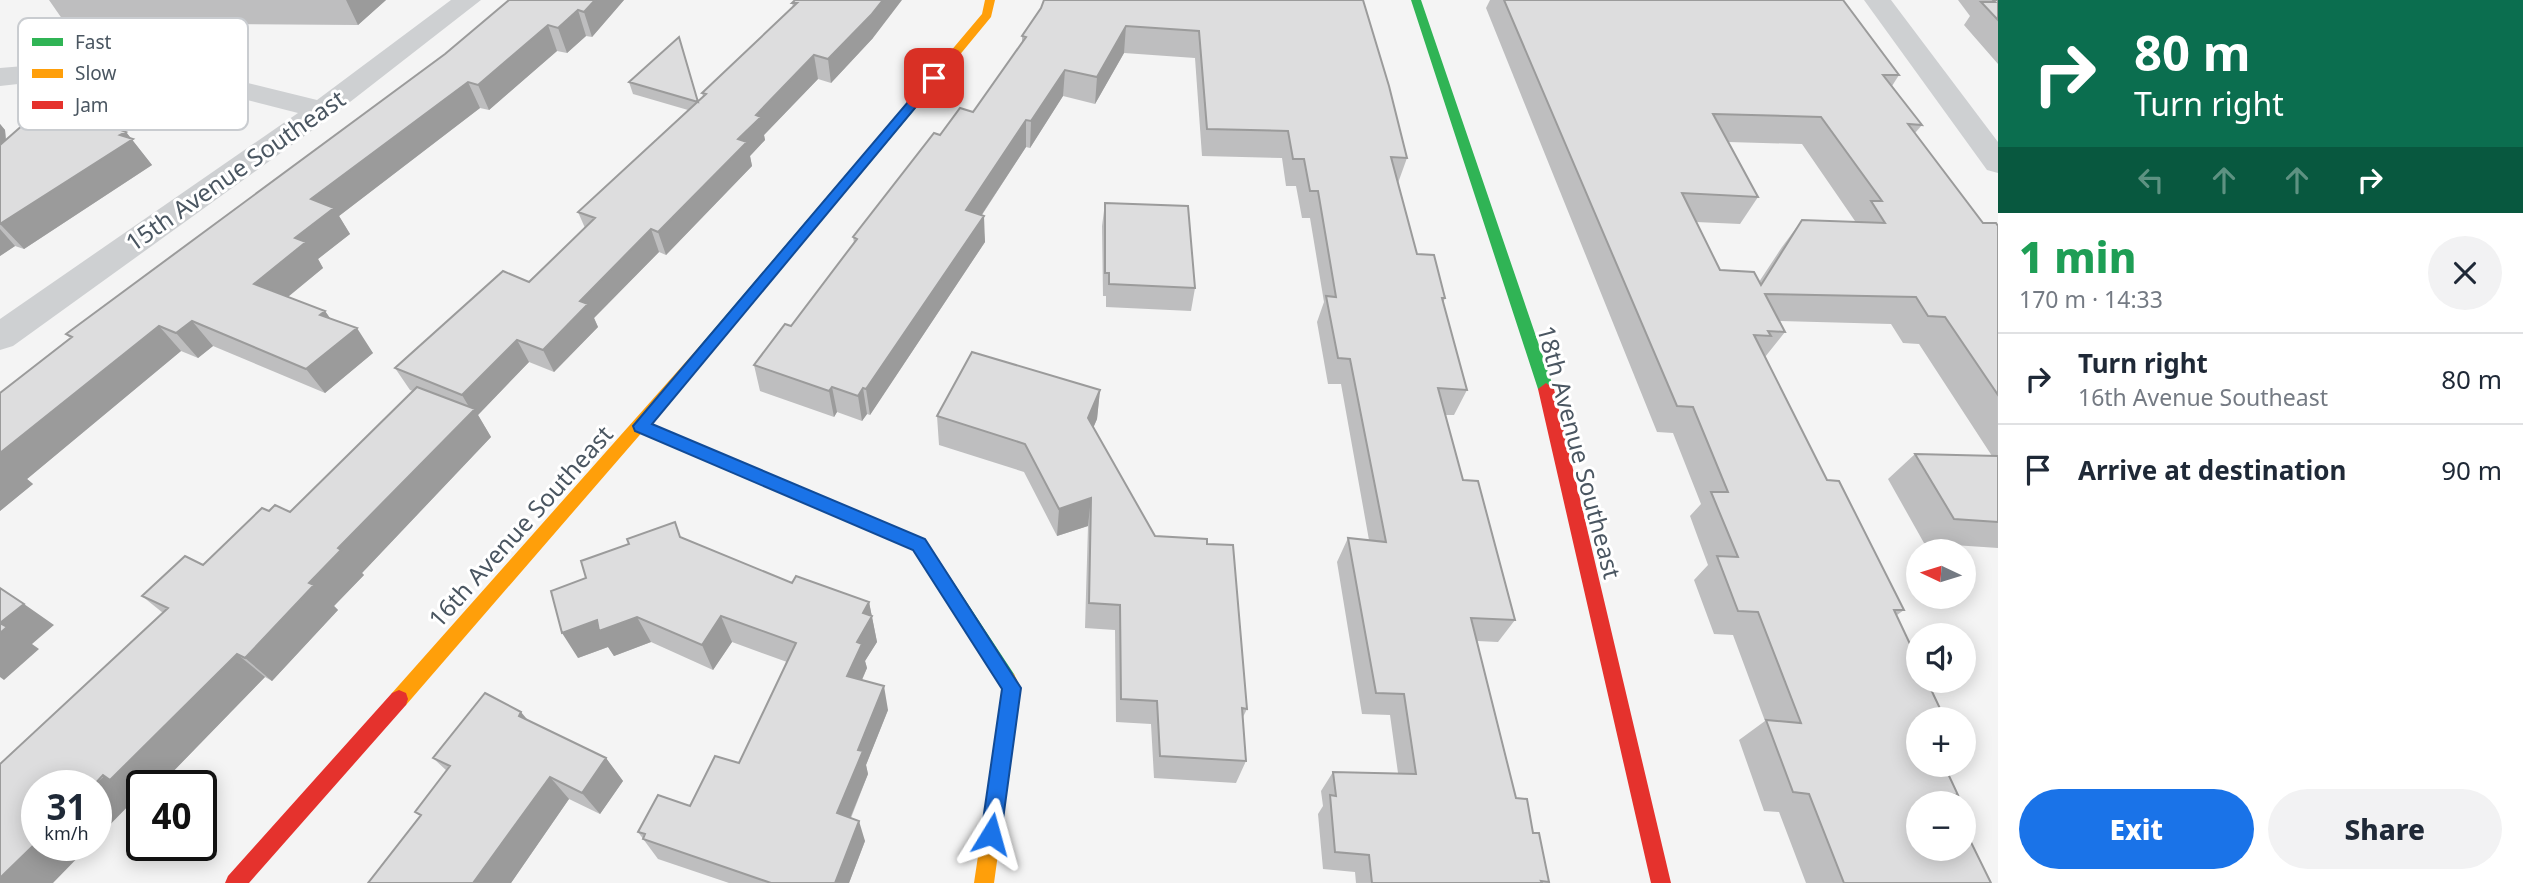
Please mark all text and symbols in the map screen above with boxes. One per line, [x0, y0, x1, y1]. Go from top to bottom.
legend [18, 18, 248, 130]
text: 80 m [2134, 19, 2251, 85]
icon: right [2019, 28, 2110, 119]
text: Fast [75, 29, 112, 55]
pin [904, 48, 964, 108]
icon: arrive [915, 59, 953, 97]
text: Slow [75, 60, 116, 86]
street label: 15th Avenue Southeast [119, 81, 352, 258]
text: Turn right [2134, 82, 2284, 125]
text: Jam [73, 92, 109, 118]
icon: left [2132, 161, 2170, 199]
icon: ahead [2205, 161, 2243, 199]
icon: ahead [2278, 161, 2316, 199]
icon: right [2351, 161, 2389, 199]
text: 1 min [2019, 228, 2136, 285]
button: close [2428, 236, 2502, 310]
text: 170 m · 14:33 [2019, 283, 2163, 315]
street label: 18th Avenue Southeast [1530, 322, 1630, 583]
text: Turn right [2078, 345, 2208, 381]
icon: right [2019, 360, 2057, 398]
text: 80 m [2441, 361, 2502, 397]
text: 16th Avenue Southeast [2078, 381, 2328, 413]
street label: 16th Avenue Southeast [420, 418, 620, 634]
icon: arrive [2019, 451, 2057, 489]
text: Arrive at destination [2078, 452, 2347, 488]
text: 90 m [2441, 452, 2502, 488]
north arrow [1906, 539, 1976, 609]
map controls [1906, 539, 1976, 861]
button: sound [1906, 623, 1976, 693]
button: + [1906, 707, 1976, 777]
speed limit sign: 40 [126, 770, 217, 861]
text: 31 [46, 783, 87, 830]
button: Exit [2019, 789, 2254, 869]
button: Share [2268, 789, 2502, 869]
button: − [1906, 791, 1976, 861]
position arrow [954, 797, 1028, 871]
text: km/h [44, 821, 89, 845]

